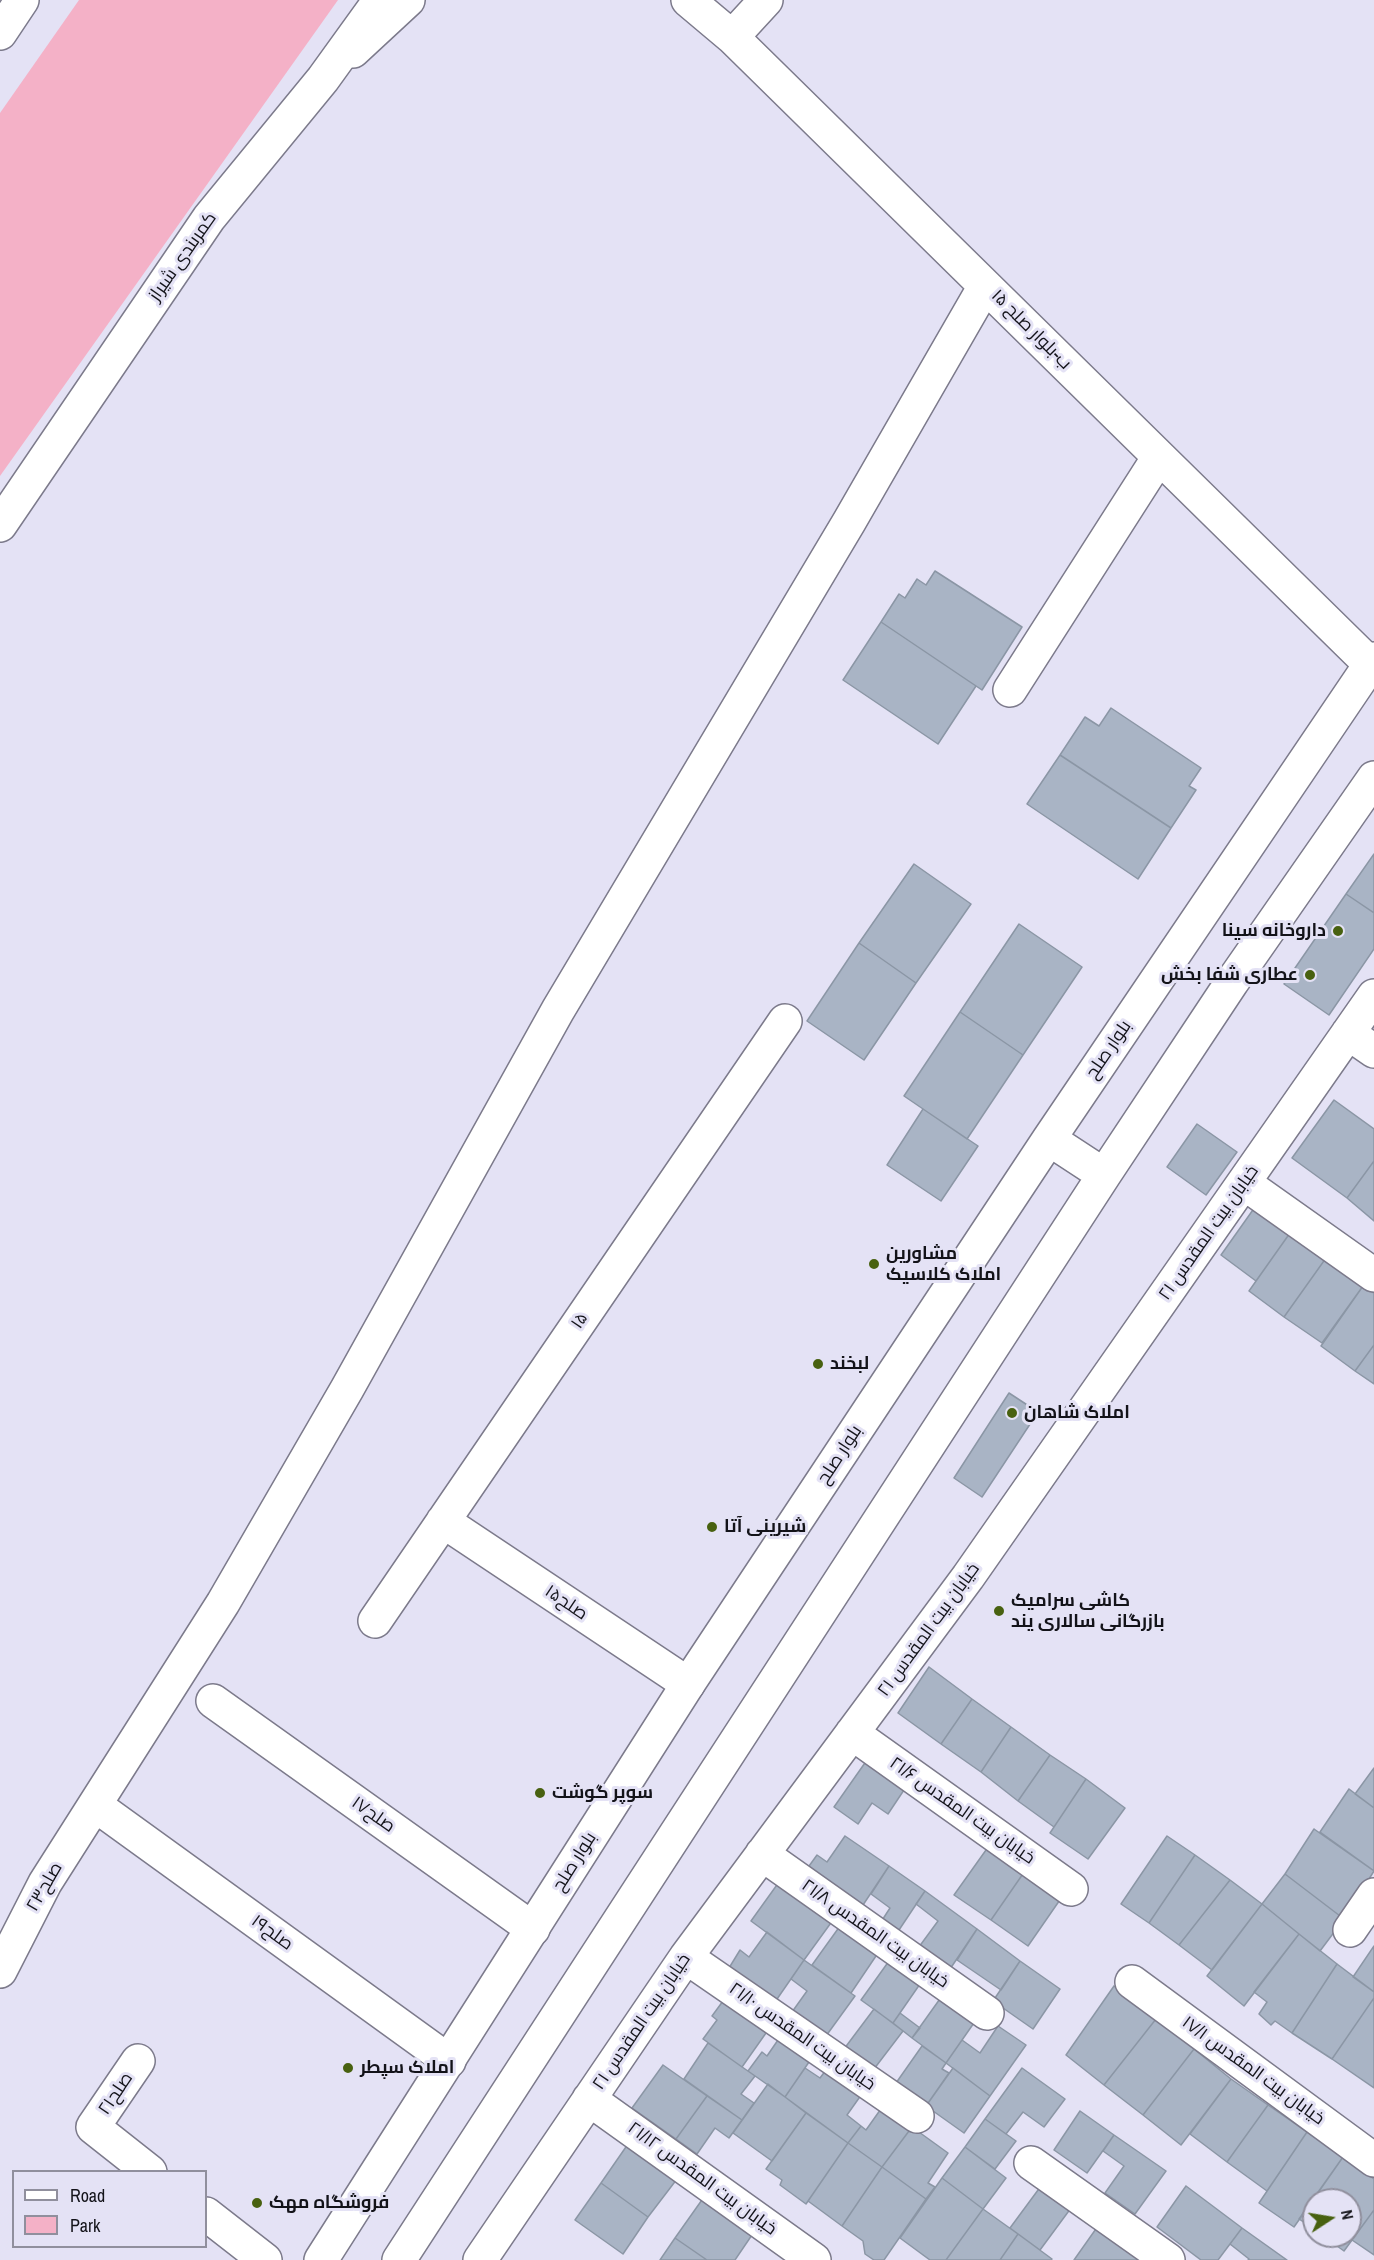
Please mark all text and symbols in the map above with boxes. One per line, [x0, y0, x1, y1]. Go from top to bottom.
street label: کمربندی شیراز [144, 208, 222, 306]
street label: ۱۵ ب-بلوار صلح [986, 285, 1076, 375]
place label: داروخانه سینا [1222, 920, 1326, 942]
marker: داروخانه سینا [1331, 924, 1345, 938]
place label: عطاری شفا بخش [1161, 964, 1298, 986]
marker: عطاری شفا بخش [1303, 968, 1317, 982]
street label: بلوار صلح [1082, 1017, 1136, 1083]
street label: خیابان بیت المقدس ۲۱ [1154, 1161, 1264, 1305]
place label: مشاورین املاک کلاسیک [886, 1243, 1001, 1286]
marker: مشاورین املاک کلاسیک [867, 1257, 881, 1271]
street label: ۱۵ [567, 1309, 593, 1333]
place label: لبخند [830, 1353, 869, 1375]
marker: لبخند [811, 1357, 825, 1371]
place label: املاک شاهان [1024, 1402, 1130, 1424]
marker: املاک شاهان [1005, 1406, 1019, 1420]
street label: بلوار صلح [813, 1421, 867, 1489]
place label: شیرینی آتا [724, 1516, 806, 1538]
marker: شیرینی آتا [705, 1520, 719, 1534]
street label: خیابان بیت المقدس ۲۱ [873, 1559, 985, 1701]
street label: صلح۱۵ [540, 1581, 592, 1625]
place label: کاشی سرامیک بازرگانی سالاری یند [1011, 1590, 1165, 1632]
marker: کاشی سرامیک بازرگانی سالاری یند [992, 1604, 1006, 1618]
street label: خیابان بیت المقدس ۲۱/۶ [885, 1753, 1039, 1869]
place label: سوپر گوشت [552, 1782, 653, 1804]
marker: سوپر گوشت [533, 1786, 547, 1800]
street label: صلح۱۷ [347, 1792, 399, 1838]
street label: بلوار صلح [548, 1828, 602, 1896]
street label: صلح۲۳ [22, 1859, 68, 1915]
street label: خیابان بیت المقدس ۲۱/۸ [797, 1875, 953, 1993]
street label: صلح۱۹ [247, 1911, 297, 1955]
street label: خیابان بیت المقدس ۲۱ [588, 1950, 696, 2094]
street label: خیابان بیت المقدس ۲۱/۱۰ [725, 1978, 879, 2096]
street label: خیابان بیت المقدس ۱۷/۱ [1177, 2012, 1329, 2130]
place label: املاک سپطر [360, 2057, 454, 2079]
marker: املاک سپطر [341, 2061, 355, 2075]
street label: صلح۲۱ [94, 2069, 138, 2119]
street label: خیابان بیت المقدس ۲۱/۱۲ [623, 2118, 781, 2240]
legend [12, 2170, 207, 2248]
text: Road [70, 2183, 105, 2208]
north arrow [1302, 2188, 1362, 2248]
place label: فروشگاه مهک [269, 2192, 389, 2214]
marker: فروشگاه مهک [250, 2196, 264, 2210]
text: N [1336, 2208, 1359, 2222]
text: Park [70, 2213, 100, 2238]

